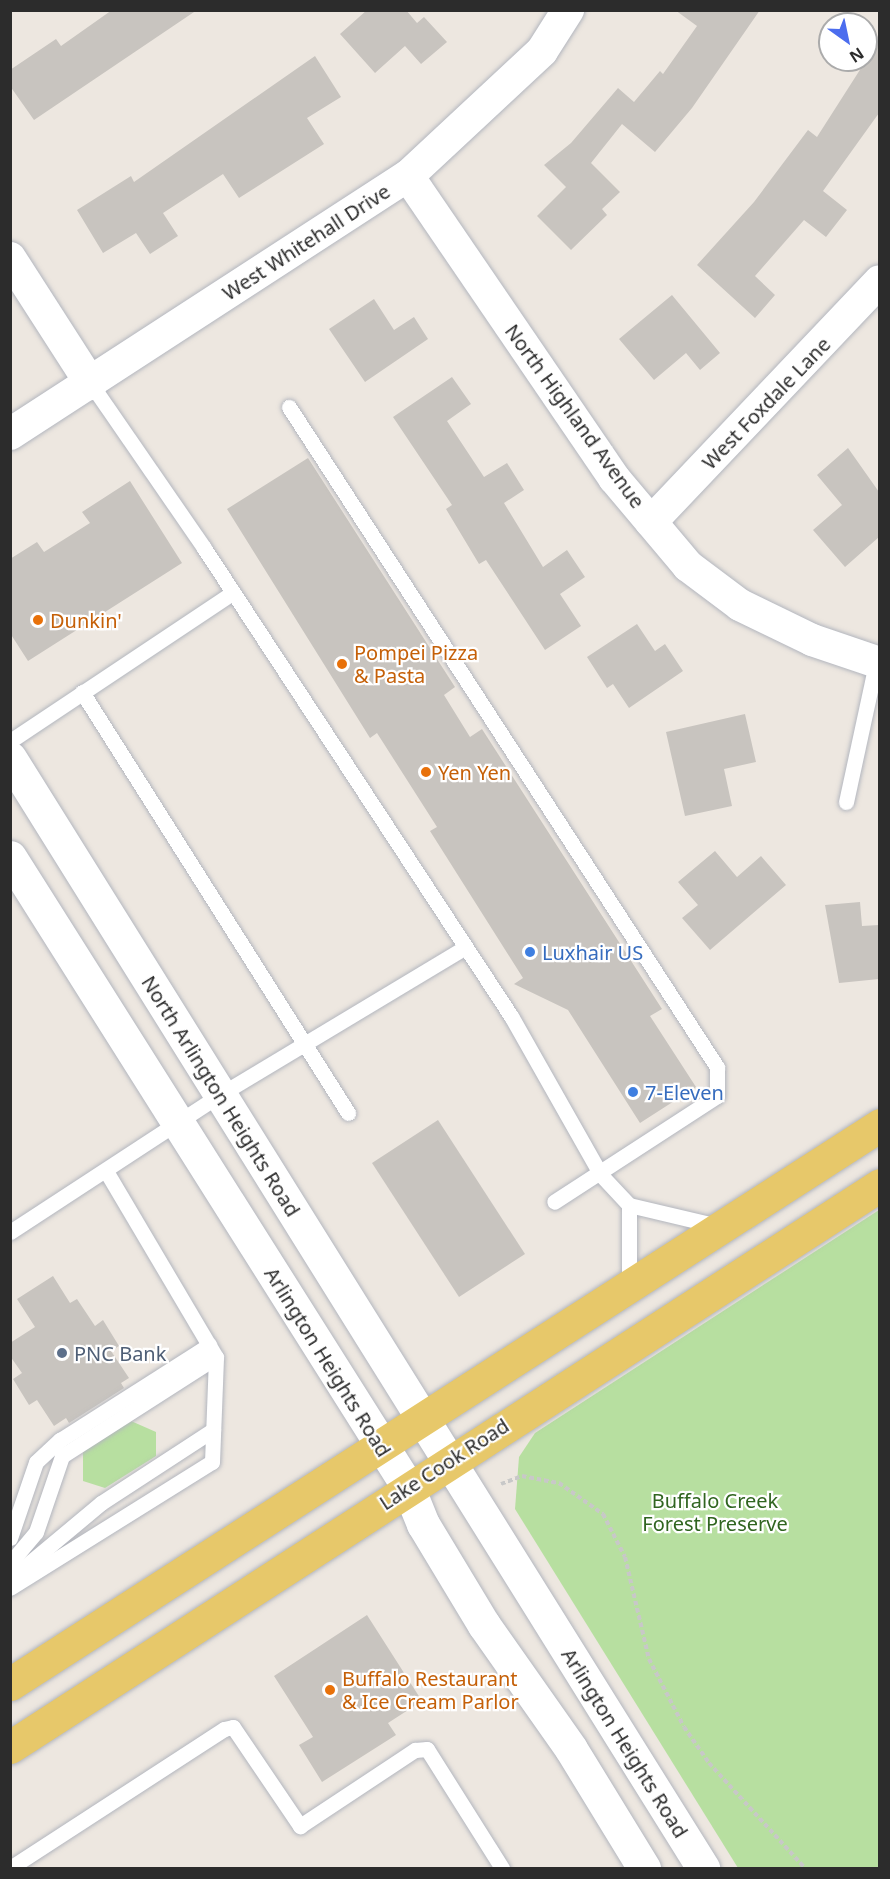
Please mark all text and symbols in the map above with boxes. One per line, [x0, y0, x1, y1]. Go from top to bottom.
north arrow [818, 12, 878, 72]
text: N [845, 43, 868, 68]
street label: West Whitehall Drive [218, 179, 394, 305]
street label: North Highland Avenue [500, 319, 650, 513]
street label: West Foxdale Lane [697, 332, 835, 474]
place label: Dunkin' [50, 608, 122, 632]
marker: Dunkin' [31, 613, 45, 627]
place label: Pompei Pizza & Pasta [354, 640, 478, 687]
marker: Pompei Pizza & Pasta [335, 657, 349, 671]
place label: Yen Yen [438, 760, 511, 784]
marker: Yen Yen [419, 765, 433, 779]
place label: Luxhair US [542, 940, 643, 964]
marker: Luxhair US [523, 945, 537, 959]
street label: North Arlington Heights Road [137, 971, 305, 1221]
place label: 7-Eleven [645, 1080, 724, 1104]
marker: 7-Eleven [626, 1085, 640, 1099]
street label: Arlington Heights Road [260, 1263, 396, 1461]
place label: PNC Bank [74, 1341, 166, 1365]
marker: PNC Bank [55, 1346, 69, 1360]
street label: Lake Cook Road [375, 1413, 513, 1515]
park label: Buffalo Creek Forest Preserve [642, 1489, 788, 1536]
street label: Arlington Heights Road [557, 1644, 693, 1842]
place label: Buffalo Restaurant & Ice Cream Parlor [342, 1666, 519, 1713]
marker: Buffalo Restaurant & Ice Cream Parlor [323, 1683, 337, 1697]

